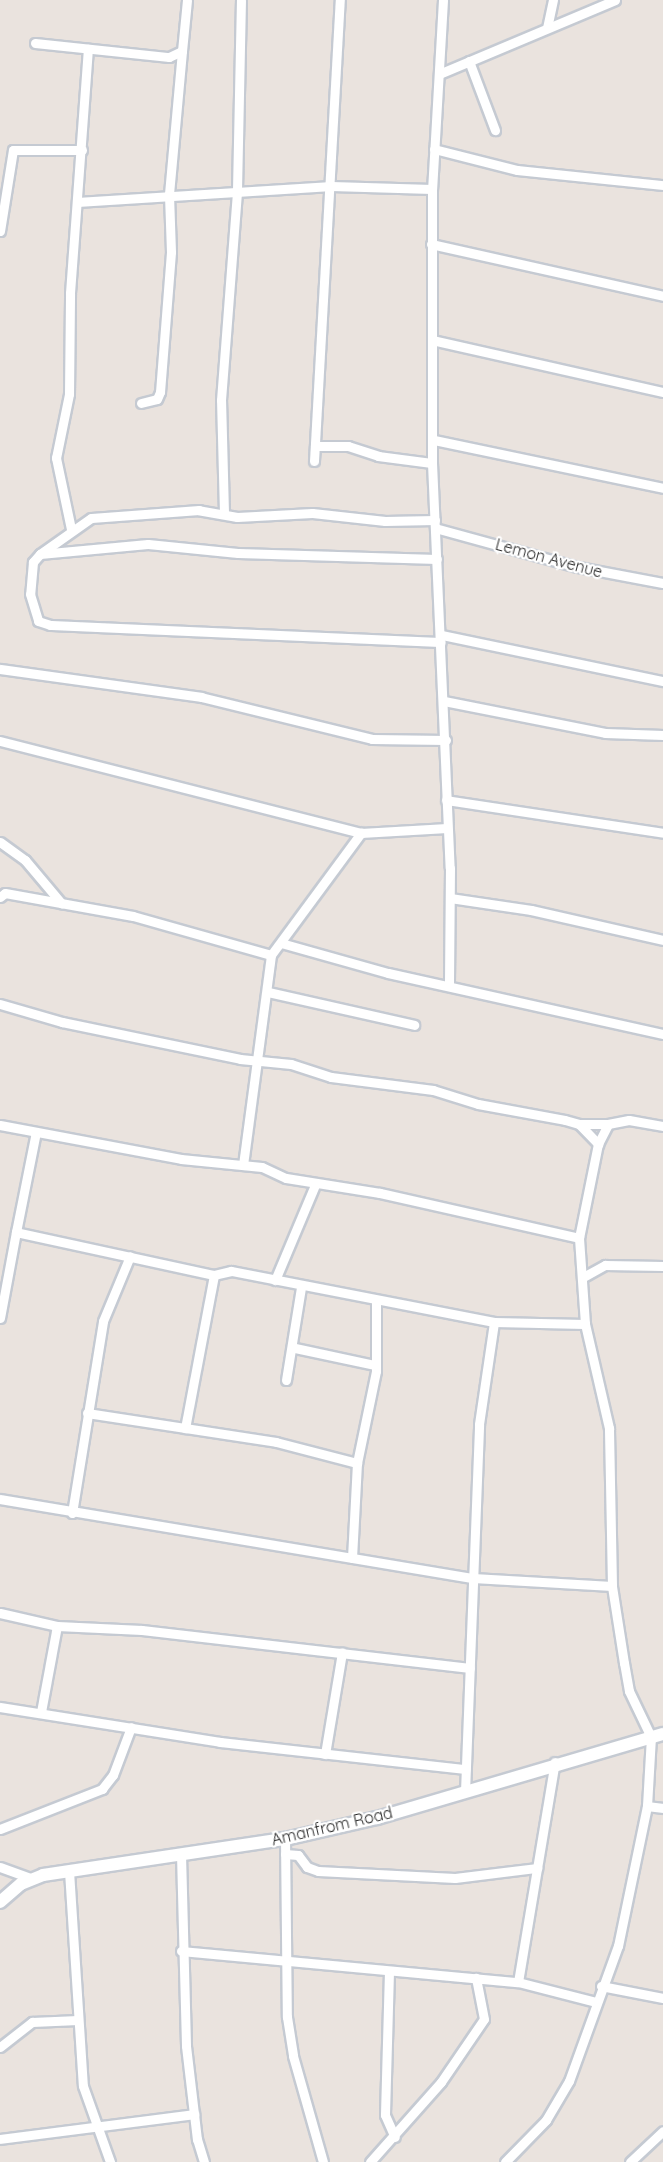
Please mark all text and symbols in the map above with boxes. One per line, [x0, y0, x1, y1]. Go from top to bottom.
street label: Lemon Avenue [493, 534, 605, 582]
street label: Amanfrom Road [270, 1803, 394, 1849]

